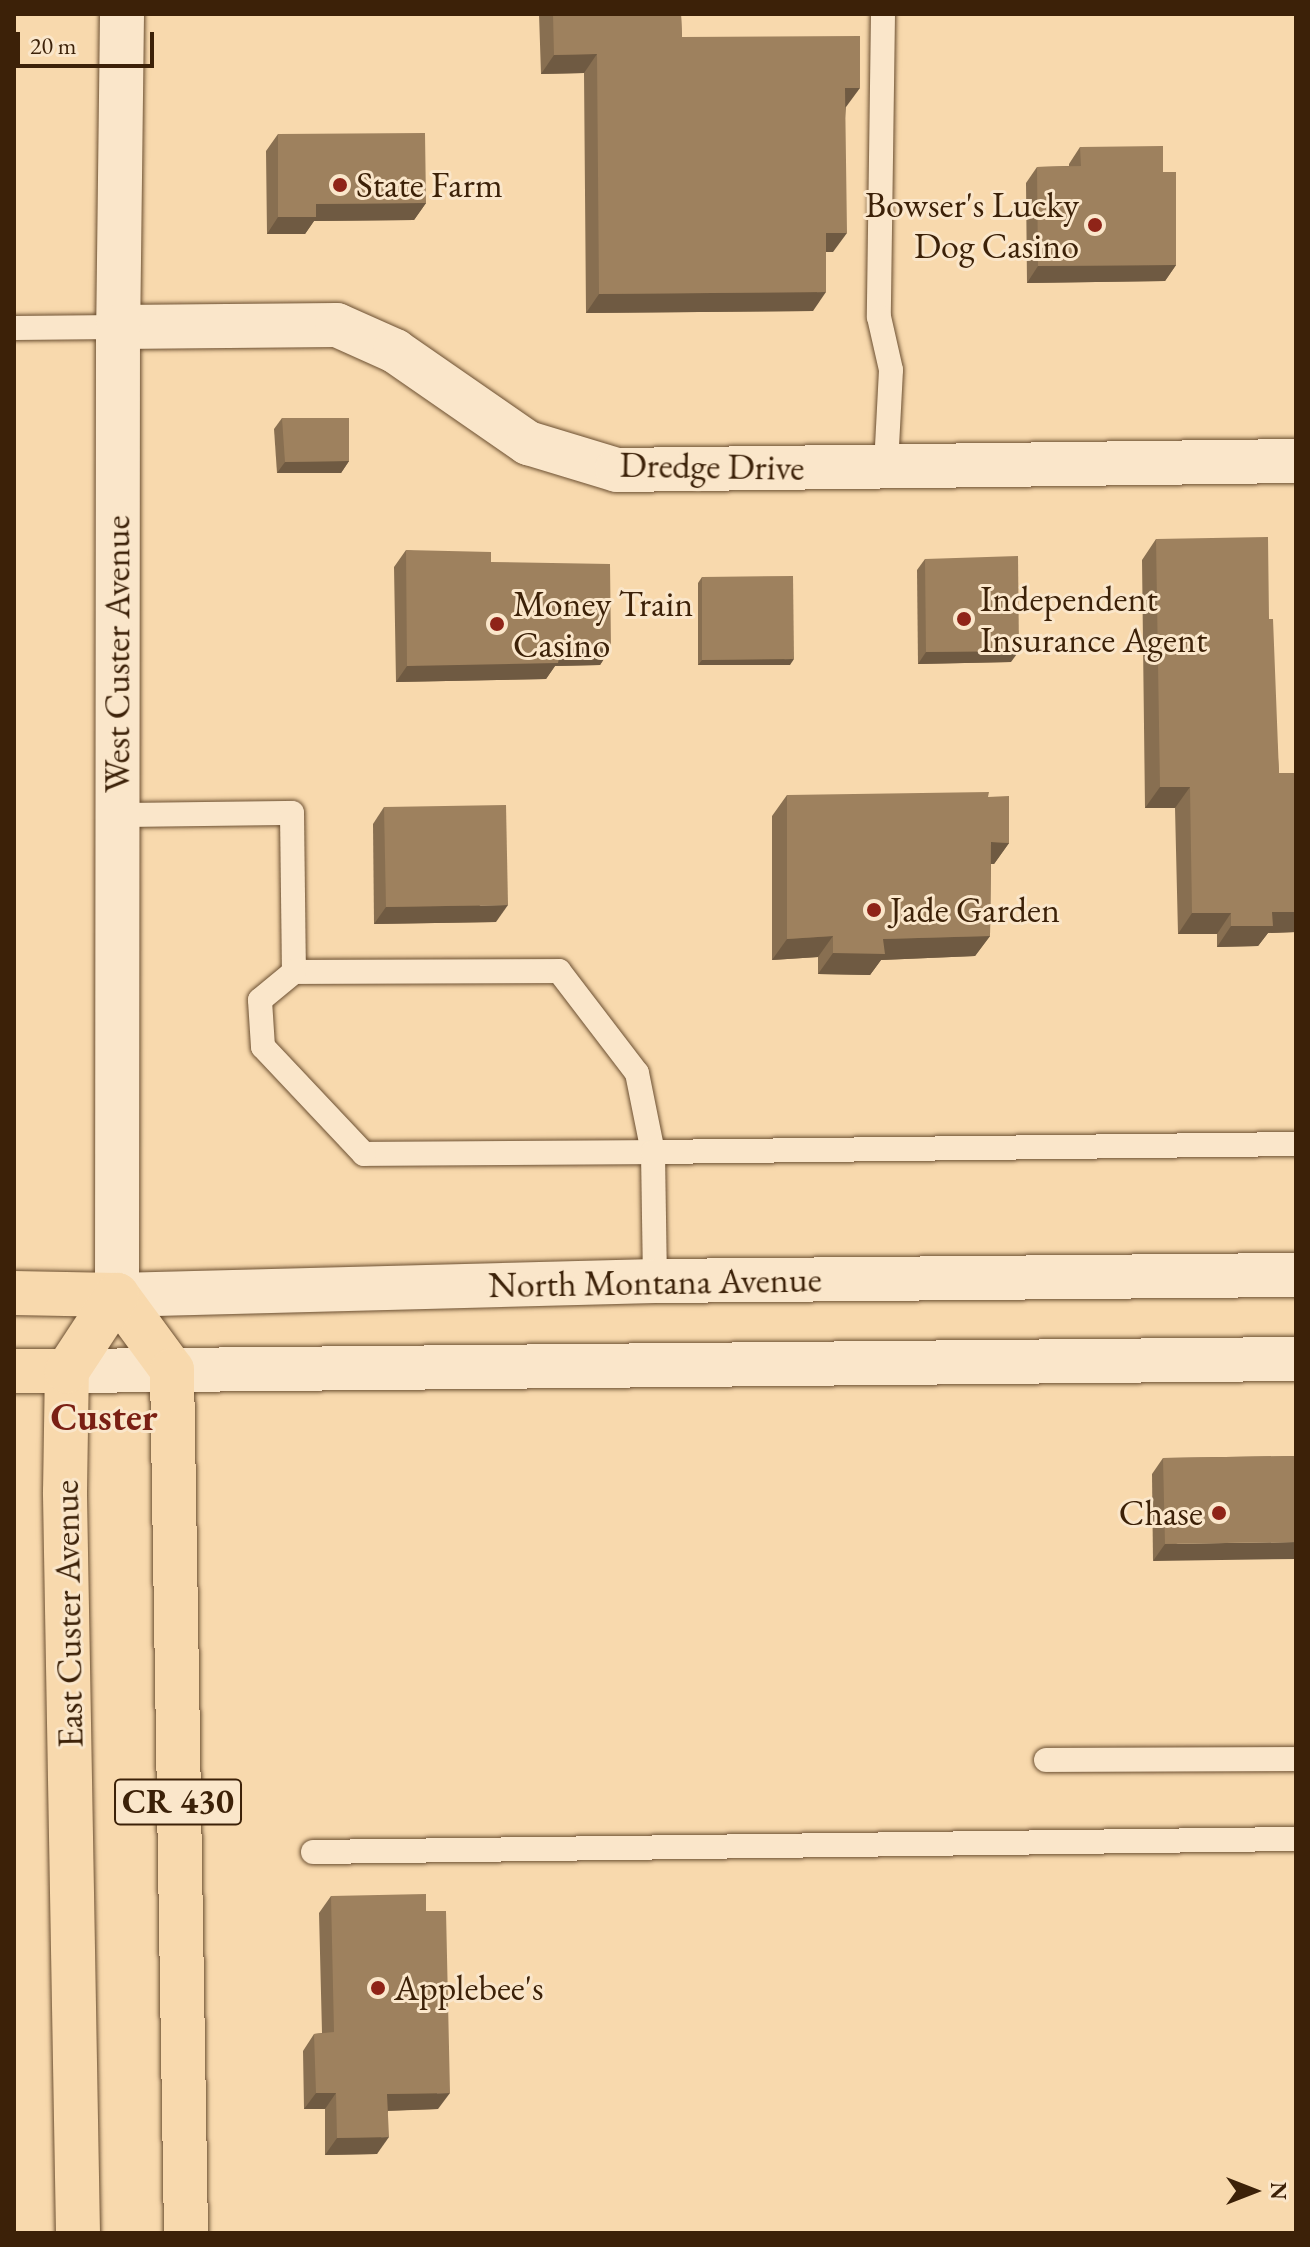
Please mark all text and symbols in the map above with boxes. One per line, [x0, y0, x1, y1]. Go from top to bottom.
scale bar [20, 16, 158, 66]
text: 20 m [30, 30, 77, 61]
place label: State Farm [356, 163, 503, 207]
marker: State Farm [331, 176, 349, 194]
place label: Bowser's Lucky Dog Casino [865, 182, 1079, 267]
marker: Bowser's Lucky Dog Casino [1086, 216, 1104, 234]
street label: Dredge Drive [619, 443, 805, 489]
street label: West Custer Avenue [95, 515, 139, 793]
place label: Independent Insurance Agent [980, 576, 1207, 661]
place label: Money Train Casino [513, 581, 693, 666]
marker: Independent Insurance Agent [955, 610, 973, 628]
marker: Money Train Casino [488, 615, 506, 633]
place label: Jade Garden [890, 888, 1060, 932]
marker: Jade Garden [865, 901, 883, 919]
street label: North Montana Avenue [488, 1257, 822, 1307]
district label: Custer [51, 1394, 157, 1440]
street label: East Custer Avenue [44, 1480, 92, 1748]
place label: Chase [1119, 1491, 1203, 1535]
marker: Chase [1210, 1504, 1228, 1522]
road number: CR 430 [114, 1772, 242, 1832]
place label: Applebee's [394, 1966, 544, 2010]
marker: Applebee's [369, 1979, 387, 1997]
north arrow [1214, 2151, 1294, 2231]
text: N [1264, 2182, 1293, 2200]

